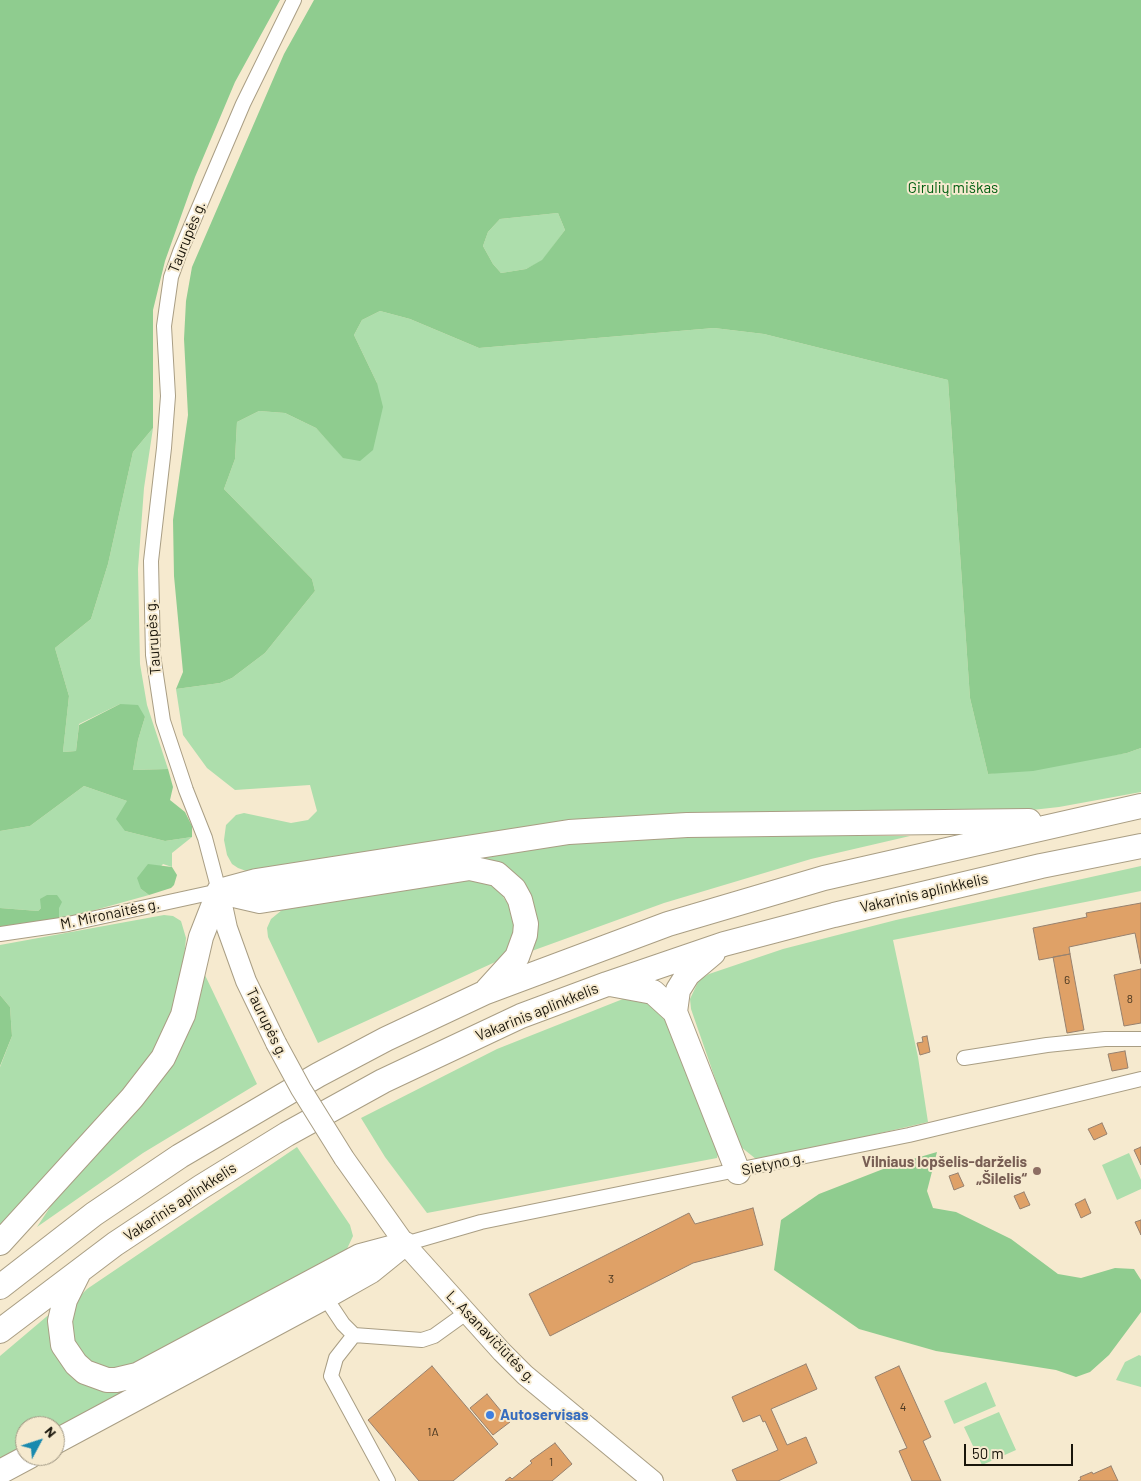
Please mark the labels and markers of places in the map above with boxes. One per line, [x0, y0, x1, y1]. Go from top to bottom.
place label: Vilniaus lopšelis-darželis „Šilelis“ [862, 1153, 1027, 1188]
marker: Vilniaus lopšelis-darželis „Šilelis“ [1031, 1165, 1043, 1177]
place label: Autoservisas [500, 1406, 588, 1424]
marker: Autoservisas [484, 1409, 496, 1421]

